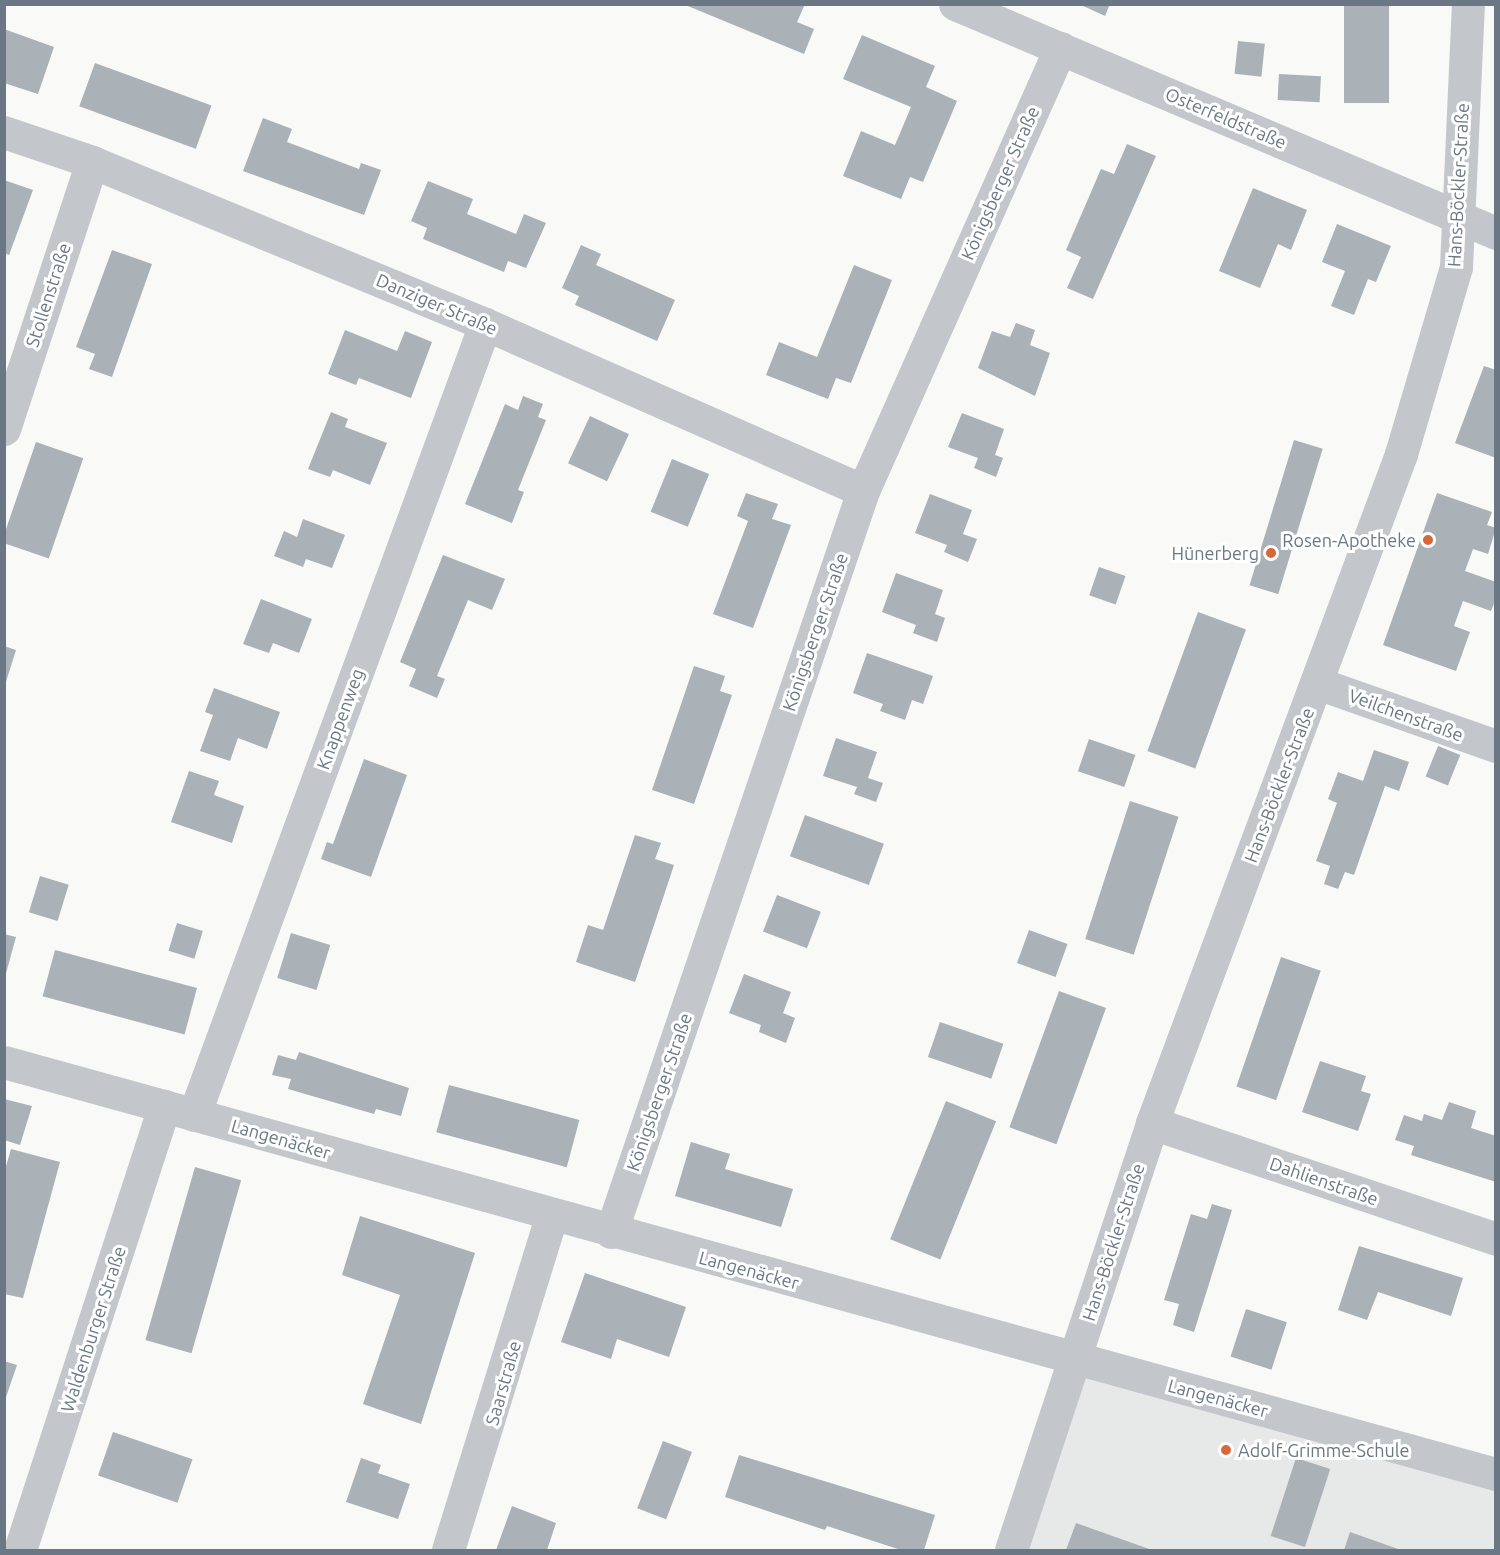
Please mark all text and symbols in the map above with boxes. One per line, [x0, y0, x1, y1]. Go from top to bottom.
street label: Osterfeldstraße [1162, 83, 1290, 153]
street label: Hans-Böckler-Straße [1443, 102, 1473, 268]
street label: Königsberger Straße [956, 103, 1044, 263]
street label: Stollenstraße [21, 240, 75, 350]
street label: Danziger Straße [373, 269, 501, 339]
place label: Rosen-Apotheke [1282, 529, 1416, 551]
marker: Rosen-Apotheke [1421, 533, 1435, 547]
place label: Hünerberg [1172, 542, 1259, 564]
marker: Hünerberg [1264, 546, 1278, 560]
street label: Königsberger Straße [778, 550, 852, 714]
street label: Knappenweg [312, 666, 368, 772]
street label: Veilchenstraße [1346, 684, 1466, 746]
street label: Hans-Böckler-Straße [1239, 704, 1319, 866]
street label: Königsberger Straße [622, 1010, 696, 1174]
street label: Langenäcker [229, 1115, 333, 1163]
street label: Dahlienstraße [1267, 1152, 1381, 1210]
street label: Hans-Böckler-Straße [1077, 1161, 1149, 1323]
street label: Waldenburger Straße [56, 1243, 130, 1415]
street label: Langenäcker [697, 1246, 801, 1294]
street label: Saarstraße [481, 1338, 525, 1428]
street label: Langenäcker [1166, 1374, 1270, 1422]
place label: Adolf-Grimme-Schule [1238, 1439, 1410, 1461]
marker: Adolf-Grimme-Schule [1219, 1443, 1233, 1457]

